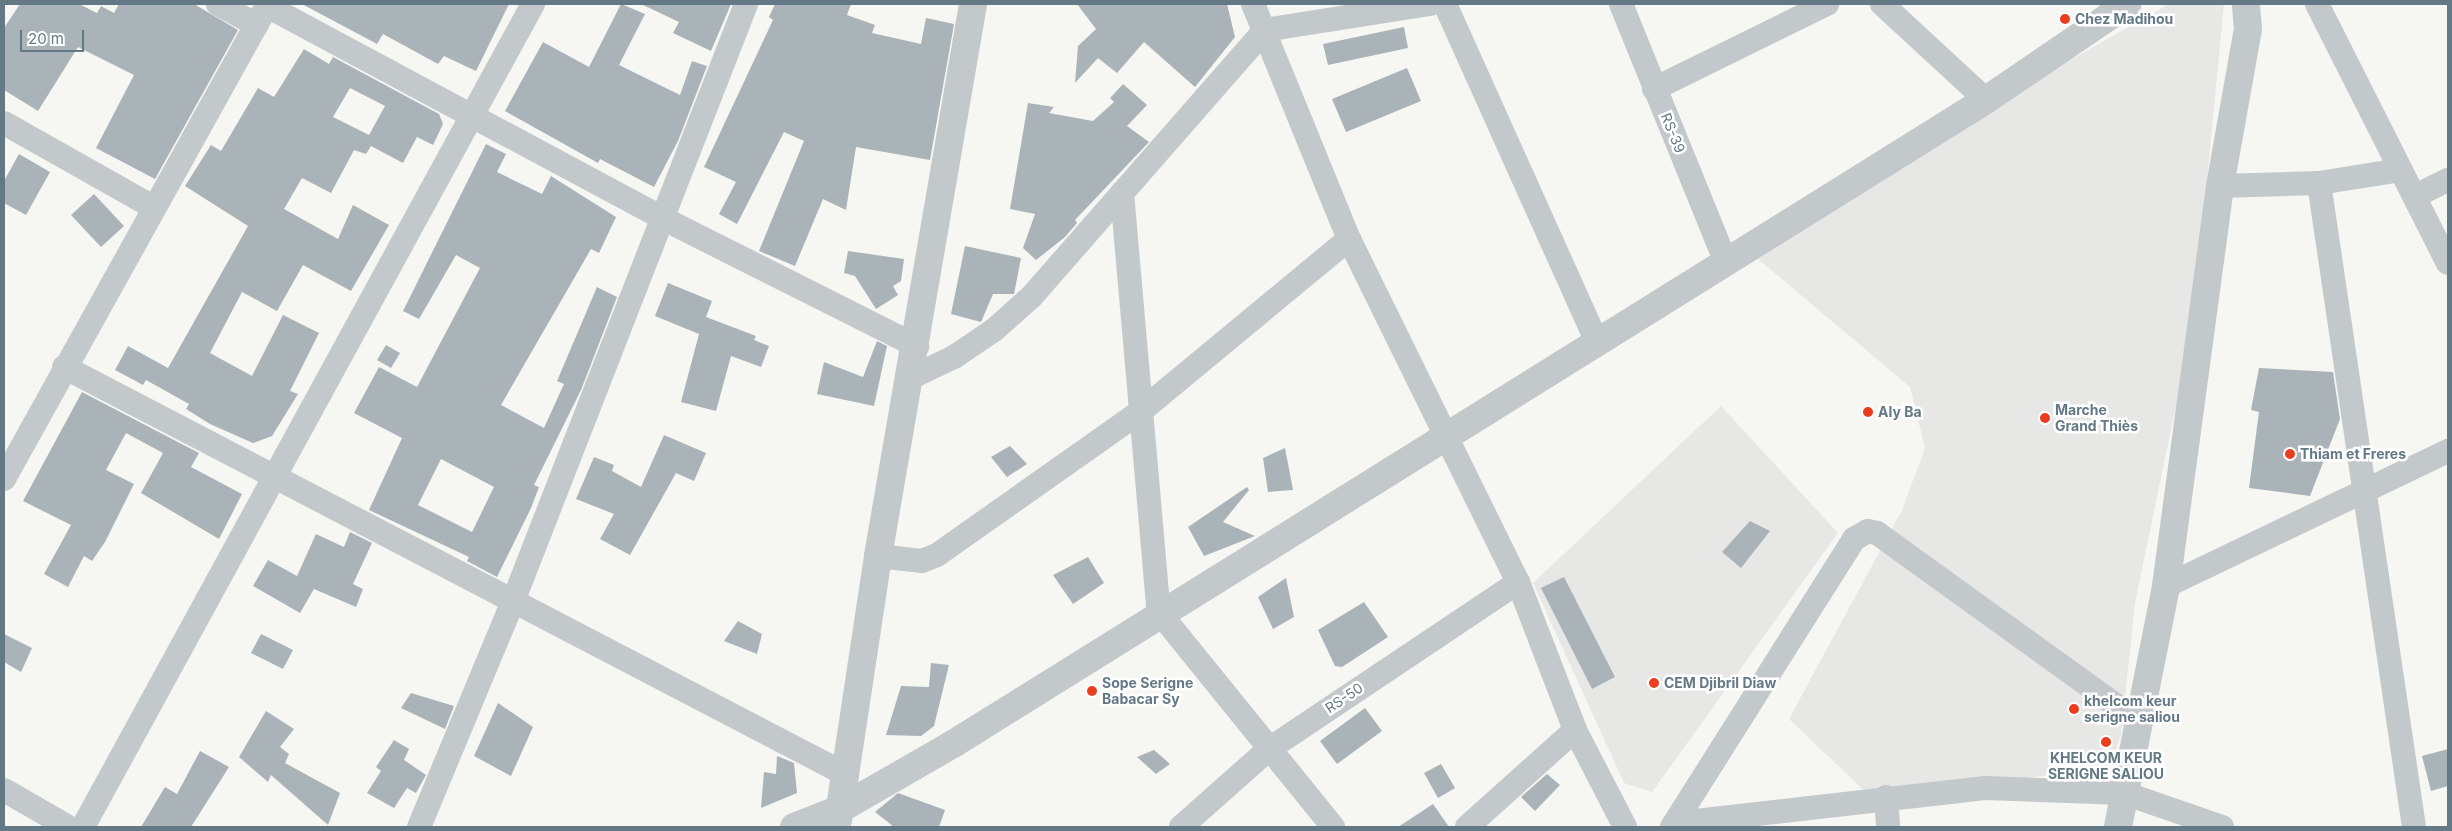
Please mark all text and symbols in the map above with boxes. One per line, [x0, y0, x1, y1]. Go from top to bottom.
place label: Chez Madihou [2075, 11, 2173, 27]
marker: Chez Madihou [2059, 13, 2071, 25]
scale bar [22, 20, 86, 52]
text: 20 m [28, 29, 64, 48]
street label: RS-39 [1657, 111, 1689, 155]
place label: Marche Grand Thiès [2055, 402, 2138, 434]
place label: Aly Ba [1878, 404, 1922, 420]
marker: Aly Ba [1862, 406, 1874, 418]
marker: Marche Grand Thiès [2039, 412, 2051, 424]
place label: Thiam et Freres [2300, 446, 2406, 462]
marker: Thiam et Freres [2284, 448, 2296, 460]
place label: Sope Serigne Babacar Sy [1102, 675, 1193, 708]
place label: CEM Djibril Diaw [1664, 675, 1776, 691]
marker: CEM Djibril Diaw [1648, 677, 1660, 689]
street label: RS-50 [1322, 679, 1366, 717]
marker: Sope Serigne Babacar Sy [1086, 685, 1098, 697]
place label: khelcom keur serigne saliou [2084, 693, 2180, 726]
marker: khelcom keur serigne saliou [2068, 703, 2080, 715]
marker: KHELCOM KEUR SERIGNE SALIOU [2100, 736, 2112, 748]
place label: KHELCOM KEUR SERIGNE SALIOU [2048, 750, 2164, 782]

